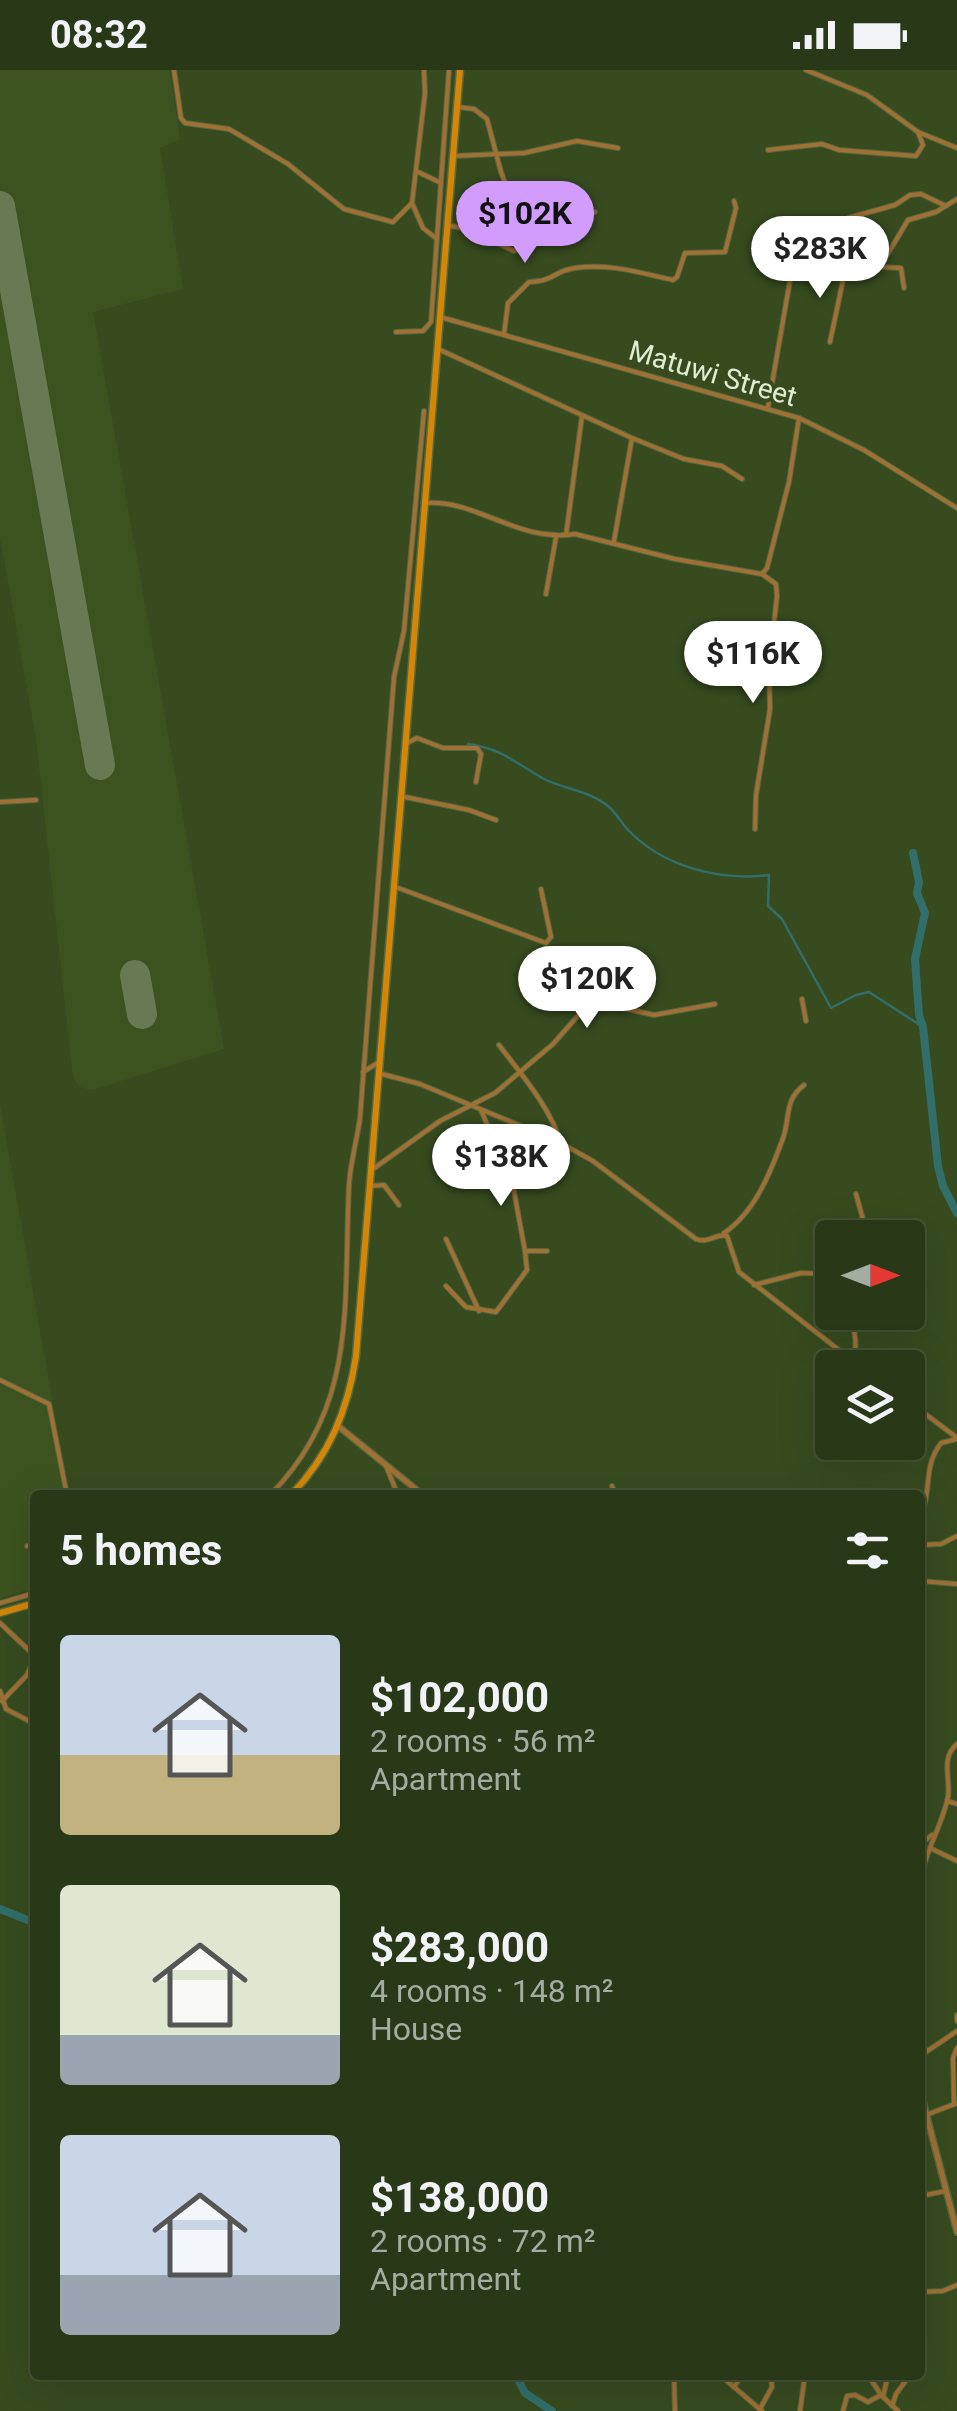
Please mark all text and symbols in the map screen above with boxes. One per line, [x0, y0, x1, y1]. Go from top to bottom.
text: 08:32 [50, 13, 148, 57]
pin: $102K [455, 181, 595, 266]
text: $102K [478, 194, 572, 232]
pin: $283K [750, 216, 890, 301]
text: $283K [773, 229, 867, 267]
street label: Matuwi Street [625, 334, 801, 413]
pin: $116K [683, 621, 823, 706]
text: $116K [706, 634, 800, 672]
pin: $120K [517, 946, 657, 1031]
text: $120K [540, 959, 634, 997]
pin: $138K [431, 1124, 571, 1209]
text: $138K [454, 1137, 548, 1175]
north arrow [815, 1220, 925, 1330]
map controls [815, 1220, 925, 1460]
button: layers [815, 1350, 925, 1460]
icon: filters [840, 1523, 895, 1578]
text: 5 homes [60, 1526, 222, 1575]
text: $102,000 [370, 1673, 549, 1722]
icon: home [140, 1675, 260, 1795]
text: 2 rooms · 56 m² [370, 1722, 595, 1760]
text: Apartment [370, 1760, 522, 1798]
text: $283,000 [370, 1923, 549, 1972]
icon: home [140, 1925, 260, 2045]
text: 4 rooms · 148 m² [370, 1972, 613, 2010]
text: House [370, 2010, 462, 2048]
text: $138,000 [370, 2173, 549, 2222]
icon: home [140, 2175, 260, 2295]
text: 2 rooms · 72 m² [370, 2222, 595, 2260]
text: Apartment [370, 2260, 522, 2298]

